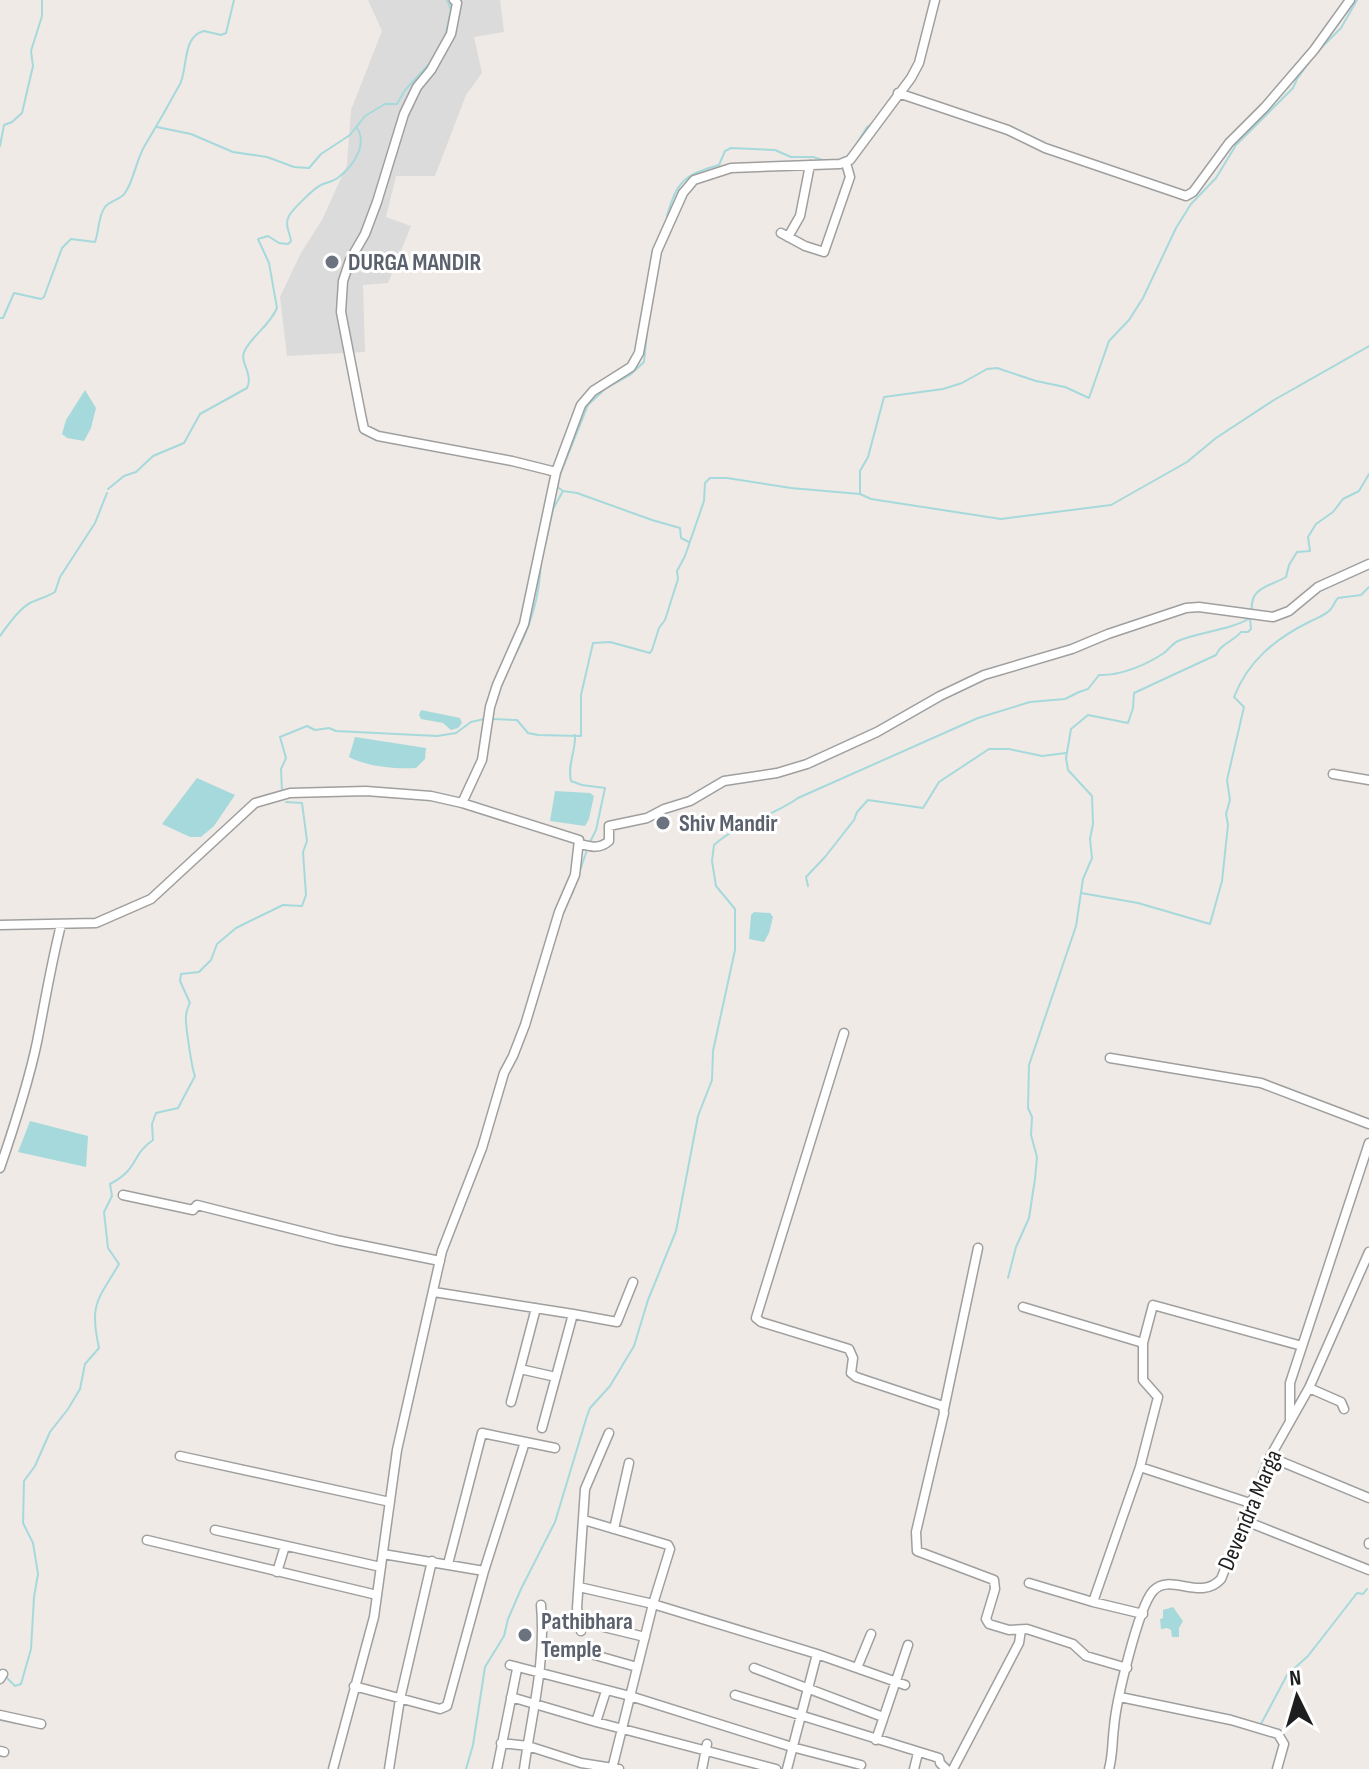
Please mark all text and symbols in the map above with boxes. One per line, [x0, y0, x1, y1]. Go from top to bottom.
place label: DURGA MANDIR [348, 248, 481, 277]
marker: DURGA MANDIR [323, 253, 341, 271]
place label: Shiv Mandir [679, 809, 778, 838]
marker: Shiv Mandir [654, 814, 672, 832]
street label: Devendra Marga [1212, 1445, 1288, 1575]
place label: Pathibhara Temple [541, 1607, 633, 1664]
marker: Pathibhara Temple [516, 1626, 534, 1644]
north arrow [1257, 1657, 1337, 1737]
text: N [1288, 1665, 1302, 1693]

